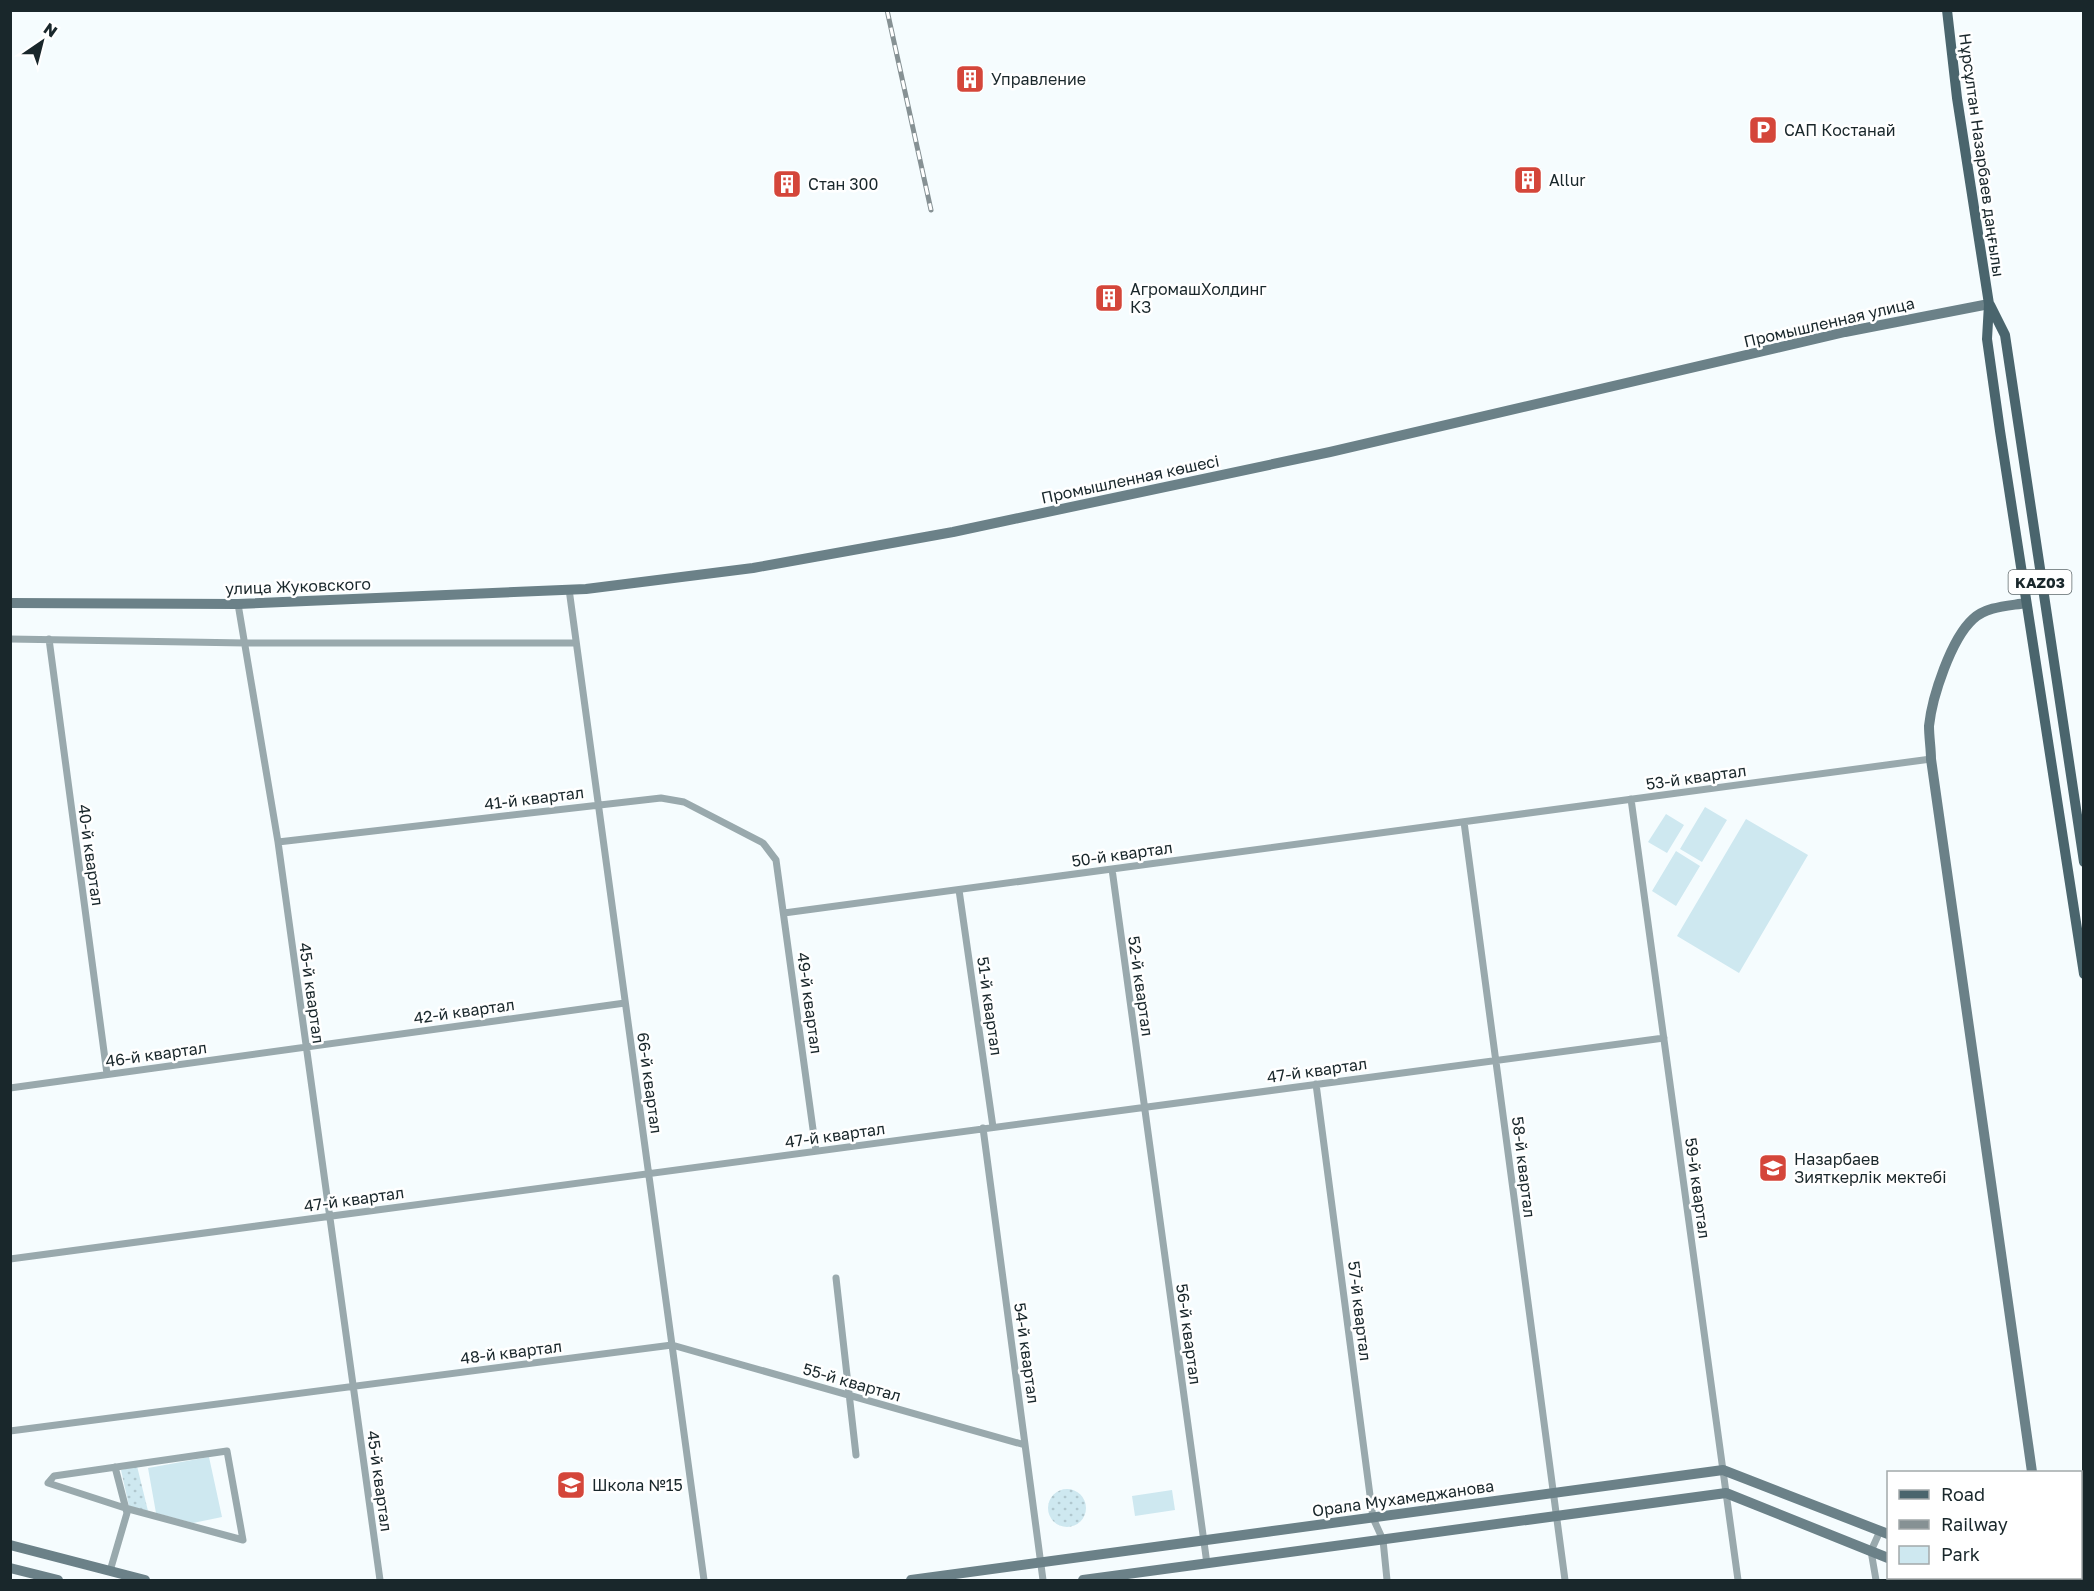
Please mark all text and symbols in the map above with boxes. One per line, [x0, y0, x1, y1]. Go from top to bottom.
north arrow [12, 12, 72, 72]
text: N [40, 18, 61, 41]
street label: Нұрсұлтан Назарбаев даңғылы [1955, 32, 2009, 278]
building icon: Управление [954, 63, 986, 95]
place label: Управление [991, 69, 1086, 89]
parking icon: САП Костанай [1747, 114, 1779, 146]
place label: САП Костанай [1784, 120, 1896, 140]
building icon: Allur [1512, 164, 1544, 196]
building icon: Стан 300 [771, 168, 803, 200]
place label: Allur [1549, 170, 1586, 190]
place label: Стан 300 [808, 174, 878, 194]
place label: АгромашХолдинг КЗ [1130, 279, 1267, 317]
building icon: АгромашХолдинг КЗ [1093, 282, 1125, 314]
street label: Промышленная улица [1742, 293, 1916, 351]
street label: Промышленная көшесі [1039, 450, 1221, 508]
road number: KАZ03 [2008, 570, 2072, 594]
street label: улица Жуковского [225, 573, 371, 599]
street label: 53-й квартал [1644, 760, 1748, 794]
street label: 41-й квартал [483, 782, 585, 814]
street label: 40-й квартал [74, 803, 108, 907]
street label: 50-й квартал [1070, 837, 1174, 871]
street label: 52-й квартал [1124, 934, 1158, 1038]
street label: 45-й квартал [295, 941, 329, 1045]
street label: 49-й квартал [793, 951, 827, 1055]
street label: 51-й квартал [973, 955, 1007, 1057]
street label: 42-й квартал [412, 994, 516, 1028]
street label: 66-й квартал [633, 1031, 667, 1135]
street label: 46-й квартал [104, 1037, 208, 1071]
street label: 47-й квартал [1266, 1053, 1368, 1087]
street label: 58-й квартал [1508, 1115, 1540, 1219]
street label: 47-й квартал [784, 1118, 886, 1152]
street label: 59-й квартал [1681, 1136, 1715, 1240]
place label: Назарбаев Зияткерлік мектебі [1794, 1149, 1946, 1187]
school or university icon: Назарбаев Зияткерлік мектебі [1757, 1152, 1789, 1184]
street label: 47-й квартал [303, 1182, 405, 1216]
street label: 57-й квартал [1344, 1260, 1376, 1362]
street label: 56-й квартал [1172, 1282, 1206, 1386]
street label: 54-й квартал [1010, 1301, 1044, 1405]
street label: 48-й квартал [459, 1336, 563, 1368]
street label: 55-й квартал [801, 1358, 903, 1406]
street label: 45-й квартал [363, 1429, 397, 1533]
school or university icon: Школа №15 [555, 1469, 587, 1501]
legend [1887, 1471, 2082, 1579]
place label: Школа №15 [592, 1475, 683, 1495]
street label: Орала Мухамеджанова [1311, 1475, 1495, 1521]
text: Road [1941, 1483, 1985, 1505]
text: Railway [1941, 1513, 2008, 1535]
text: Park [1941, 1543, 1980, 1565]

